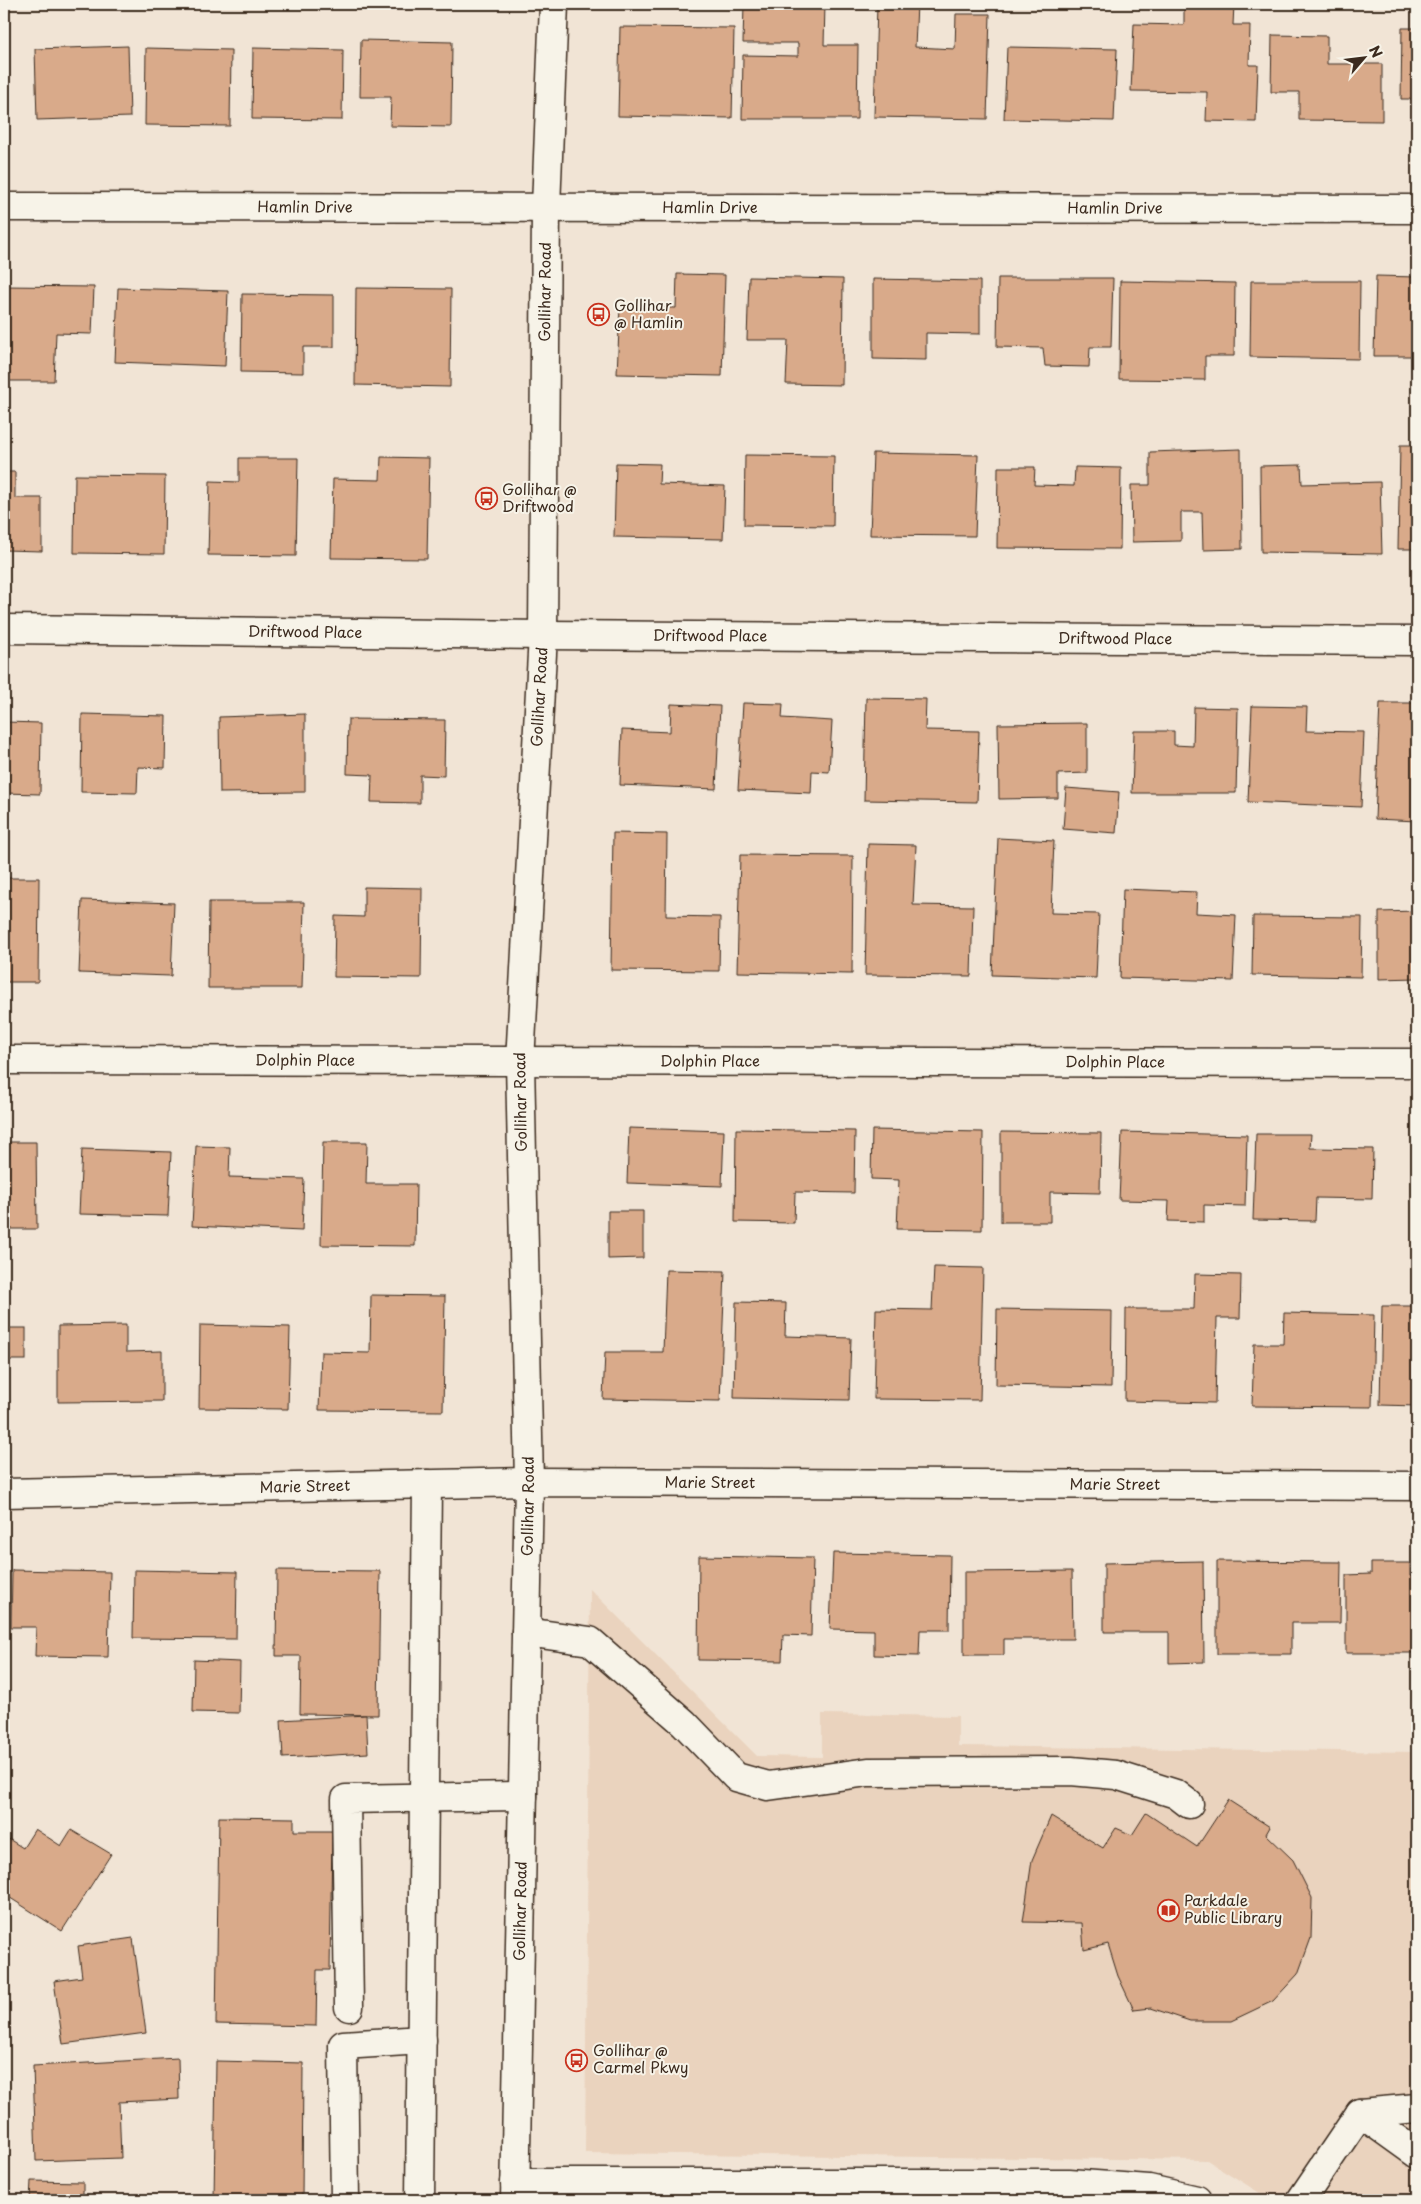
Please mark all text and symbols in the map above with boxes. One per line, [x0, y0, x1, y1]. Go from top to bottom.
north arrow [1338, 32, 1388, 82]
text: N [1364, 42, 1388, 61]
street label: Hamlin Drive [257, 194, 353, 217]
street label: Hamlin Drive [662, 195, 758, 218]
street label: Hamlin Drive [1067, 196, 1163, 219]
street label: Gollihar Road [532, 242, 556, 342]
place label: Gollihar @ Hamlin [614, 293, 683, 333]
bus stop icon: Gollihar @ Hamlin [586, 303, 610, 327]
place label: Gollihar @ Driftwood [502, 477, 577, 517]
bus stop icon: Gollihar @ Driftwood [474, 487, 498, 511]
street label: Driftwood Place [248, 619, 362, 643]
street label: Driftwood Place [653, 623, 767, 647]
street label: Driftwood Place [1058, 626, 1172, 649]
street label: Gollihar Road [524, 646, 552, 747]
street label: Dolphin Place [255, 1048, 355, 1071]
street label: Dolphin Place [660, 1048, 760, 1072]
street label: Dolphin Place [1065, 1049, 1165, 1072]
street label: Gollihar Road [507, 1052, 532, 1152]
street label: Gollihar Road [515, 1456, 539, 1556]
street label: Marie Street [664, 1470, 755, 1493]
street label: Marie Street [1069, 1471, 1160, 1495]
street label: Marie Street [259, 1473, 350, 1498]
street label: Gollihar Road [507, 1861, 532, 1961]
place label: Parkdale Public Library [1184, 1888, 1282, 1928]
library icon: Parkdale Public Library [1156, 1898, 1180, 1922]
place label: Gollihar @ Carmel Pkwy [593, 2038, 688, 2078]
bus stop icon: Gollihar @ Carmel Pkwy [565, 2048, 589, 2072]

